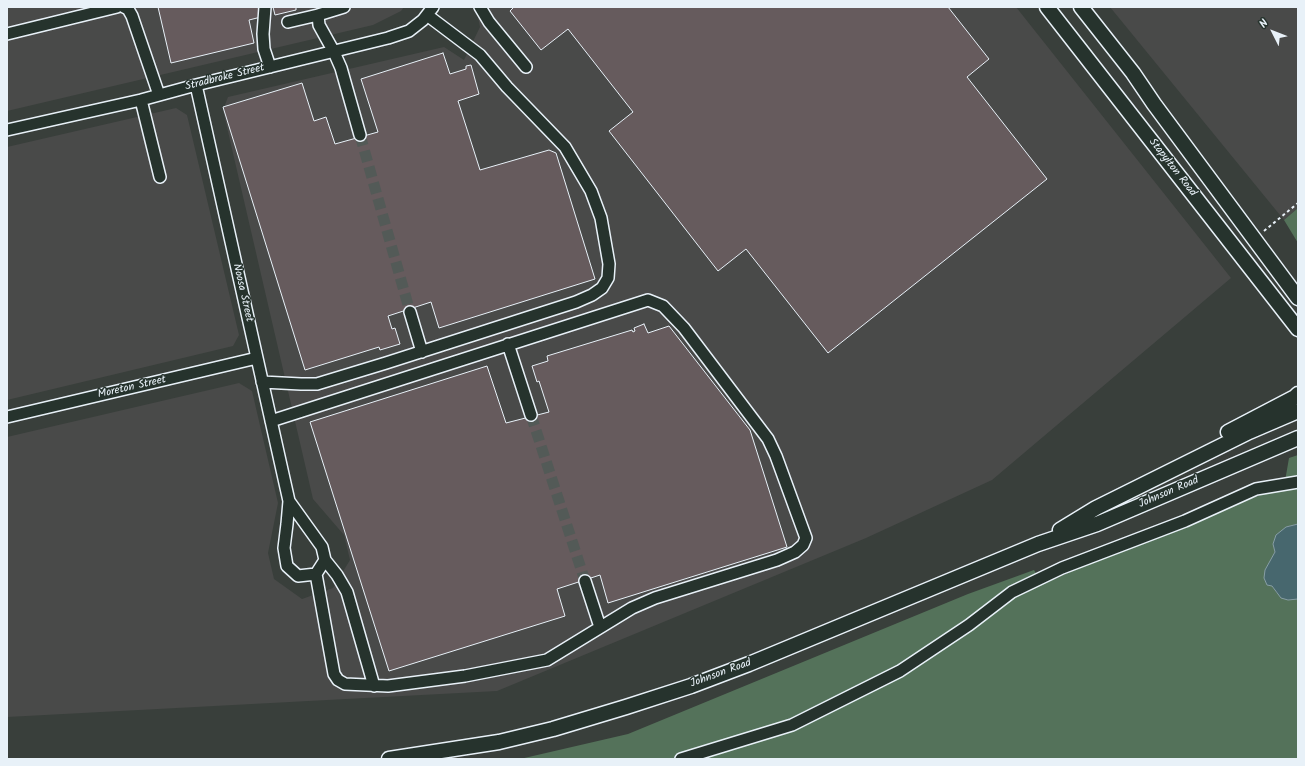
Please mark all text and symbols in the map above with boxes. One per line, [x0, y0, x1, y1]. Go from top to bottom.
north arrow [1253, 12, 1293, 52]
text: N [1255, 15, 1273, 33]
street label: Stradbroke Street [184, 62, 266, 94]
street label: Stapylton Road [1145, 136, 1199, 200]
street label: Noosa Street [229, 262, 255, 324]
street label: Moreton Street [97, 374, 167, 402]
street label: Johnson Road [1137, 474, 1201, 512]
street label: Johnson Road [689, 657, 753, 691]

